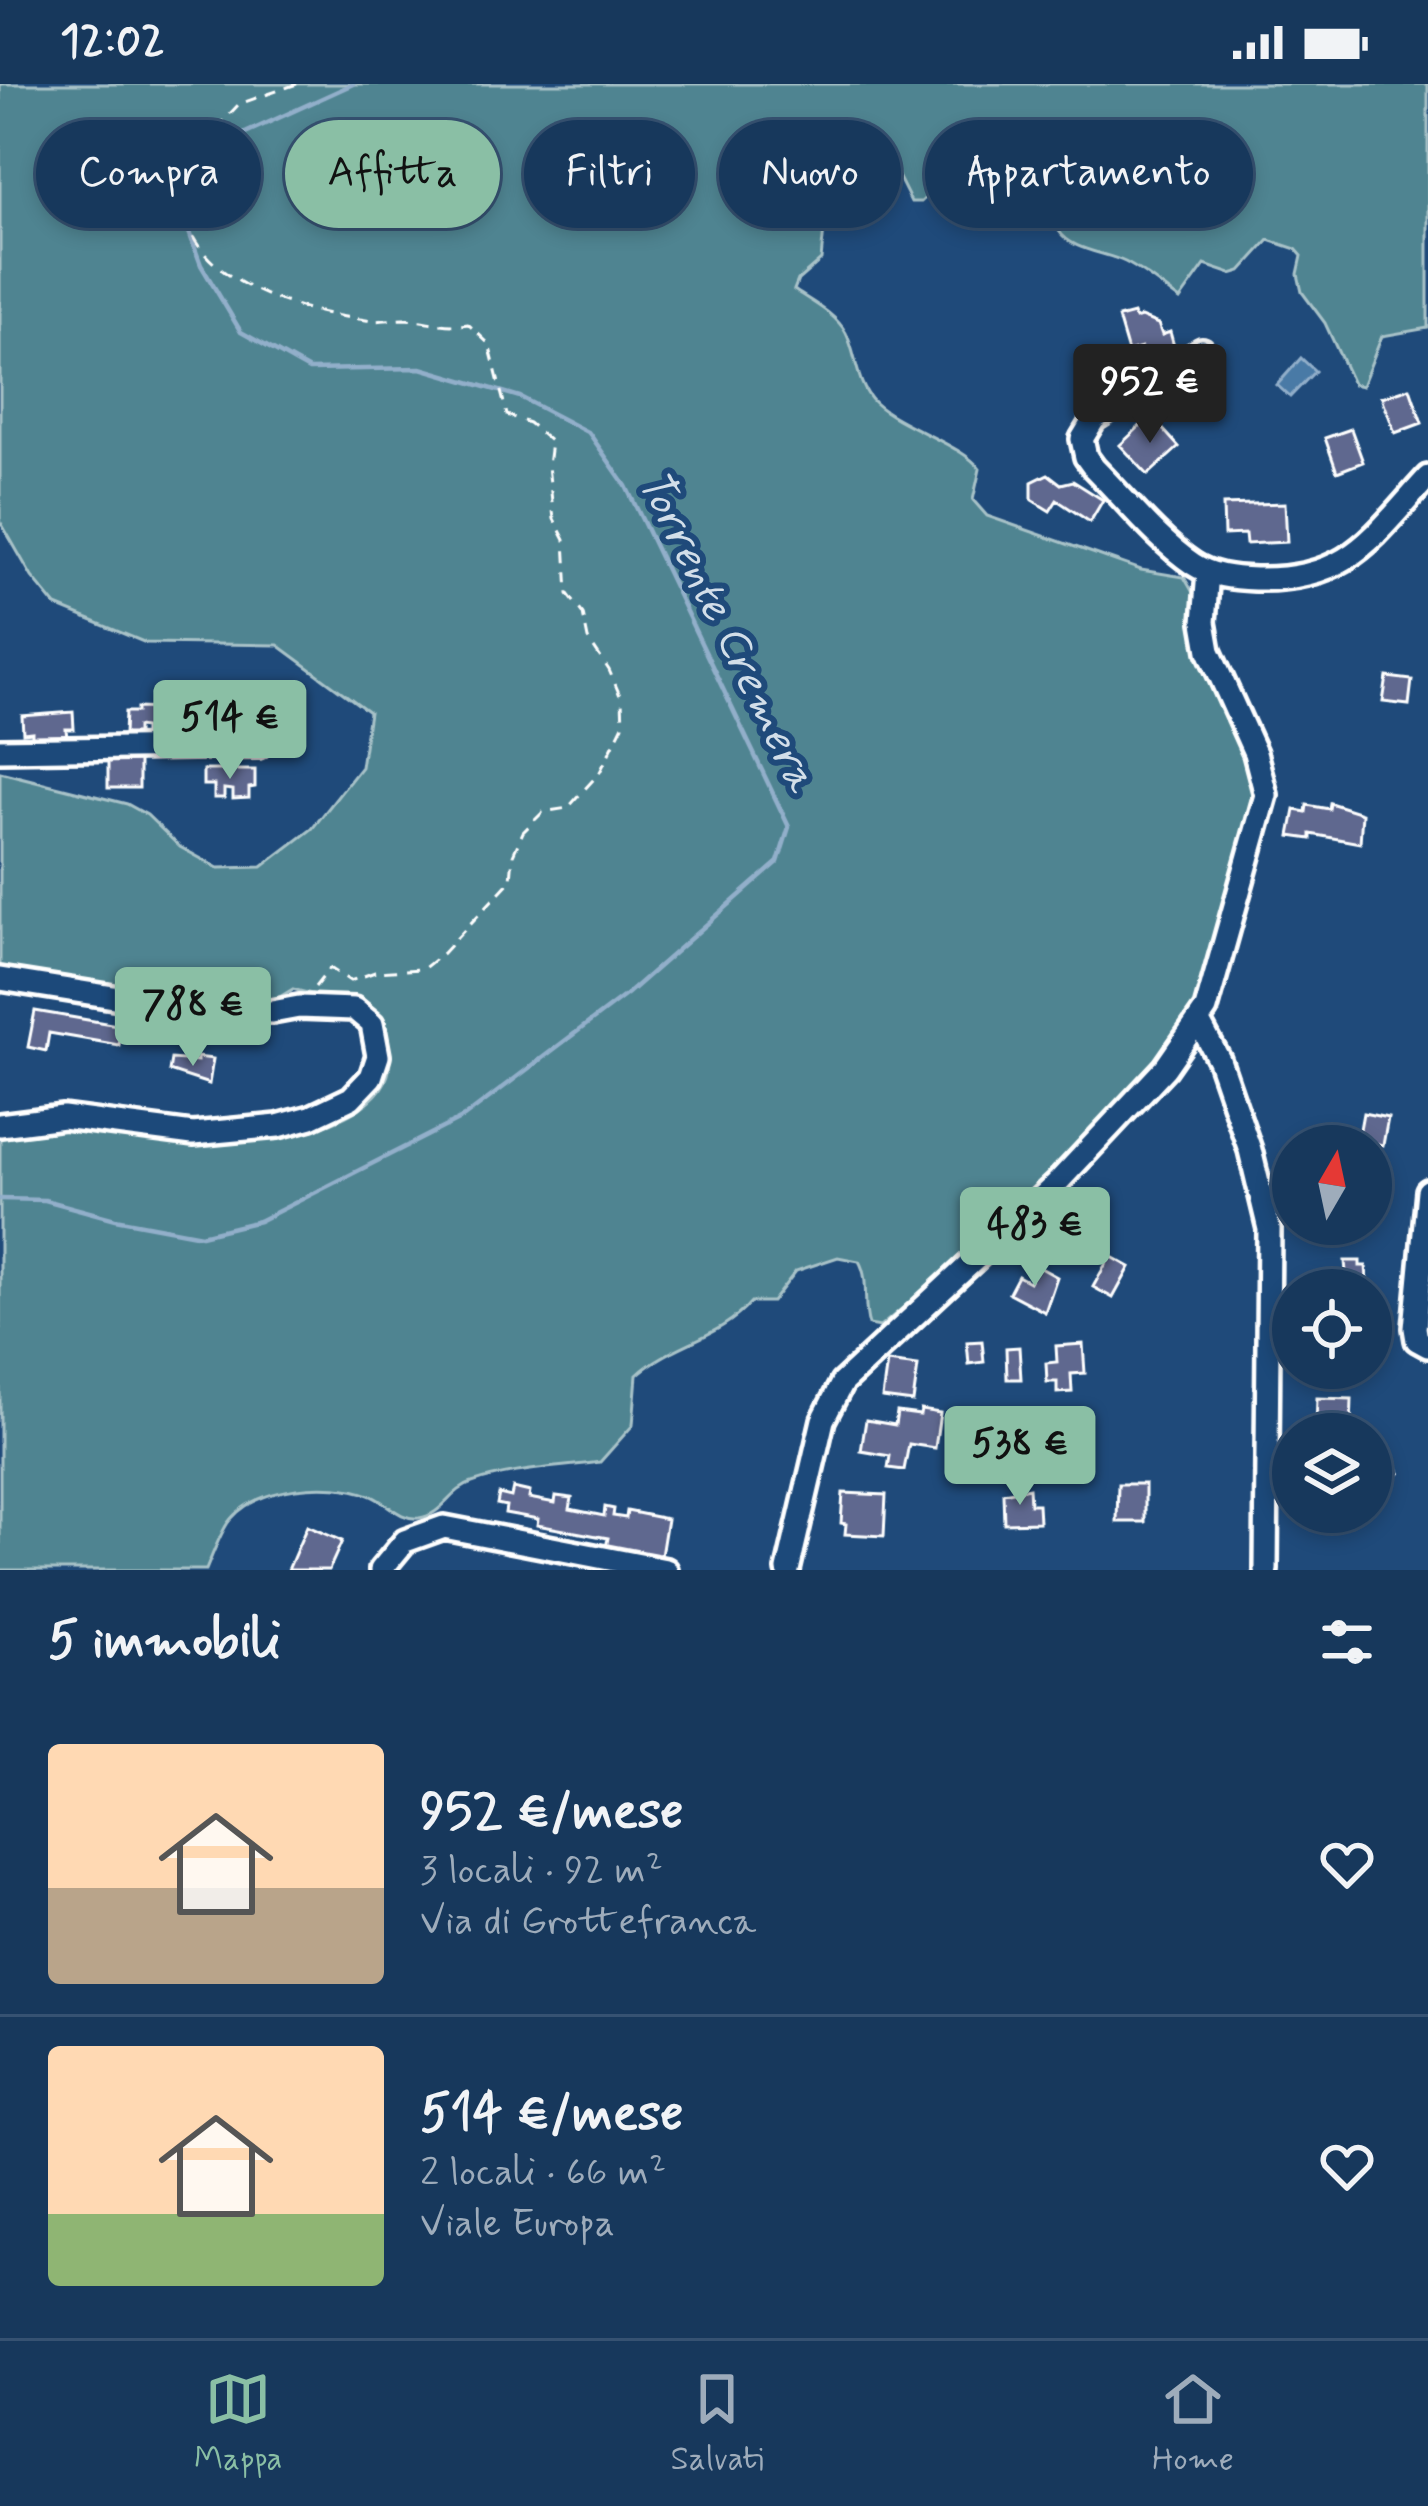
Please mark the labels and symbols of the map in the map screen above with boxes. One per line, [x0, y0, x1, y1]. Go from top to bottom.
pin: 952 € [1066, 344, 1234, 446]
water label: Torrente Cremera [622, 460, 830, 804]
pin: 514 € [146, 680, 314, 782]
pin: 788 € [109, 967, 277, 1069]
north arrow [1272, 1125, 1392, 1245]
pin: 483 € [951, 1187, 1119, 1289]
pin: 538 € [936, 1406, 1104, 1508]

